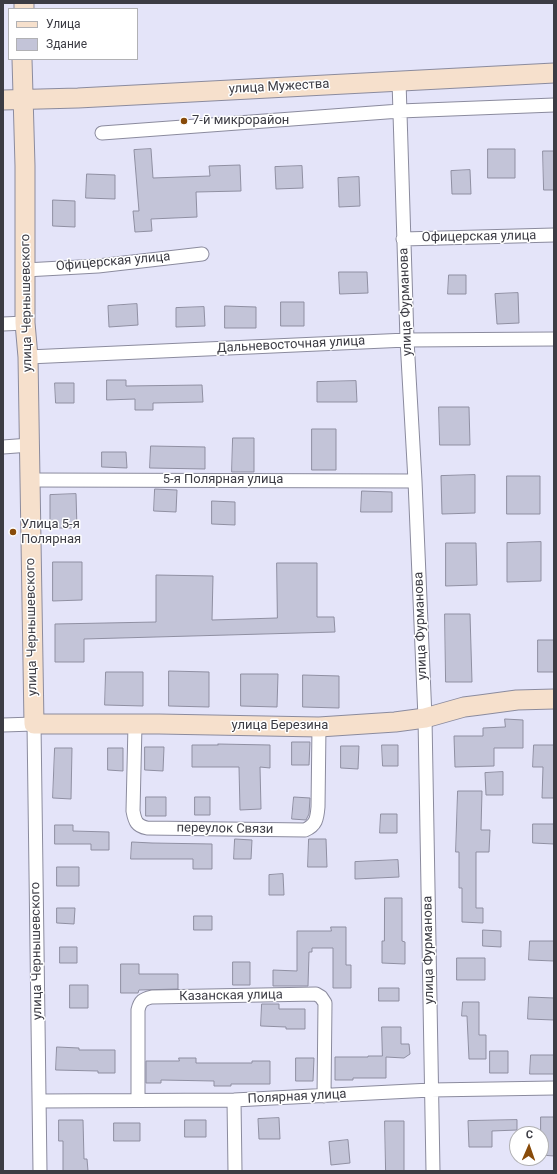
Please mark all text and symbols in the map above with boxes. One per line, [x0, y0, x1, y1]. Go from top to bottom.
legend [8, 8, 138, 60]
text: Улица [46, 17, 81, 31]
text: Здание [46, 37, 87, 51]
street label: улица Мужества [228, 77, 330, 97]
place label: 7-й микрорайон [192, 113, 289, 129]
marker: 7-й микрорайон [179, 116, 189, 126]
street label: Офицерская улица [422, 228, 536, 246]
street label: улица Чернышевского [18, 234, 36, 372]
street label: улица Фурманова [396, 247, 416, 357]
street label: Офицерская улица [55, 249, 171, 275]
street label: Дальневосточная улица [216, 333, 366, 357]
street label: 5-я Полярная улица [163, 472, 283, 488]
place label: Улица 5-я Полярная [21, 517, 81, 548]
marker: Улица 5-я Полярная [8, 527, 18, 537]
street label: улица Чернышевского [23, 558, 41, 696]
street label: улица Фурманова [411, 571, 431, 681]
street label: улица Березина [232, 718, 328, 734]
street label: переулок Связи [177, 820, 273, 838]
street label: улица Чернышевского [28, 882, 46, 1020]
street label: улица Фурманова [420, 896, 438, 1004]
street label: Казанская улица [179, 987, 283, 1005]
street label: Полярная улица [247, 1087, 347, 1107]
north arrow [509, 1126, 549, 1166]
text: С [526, 1128, 533, 1141]

